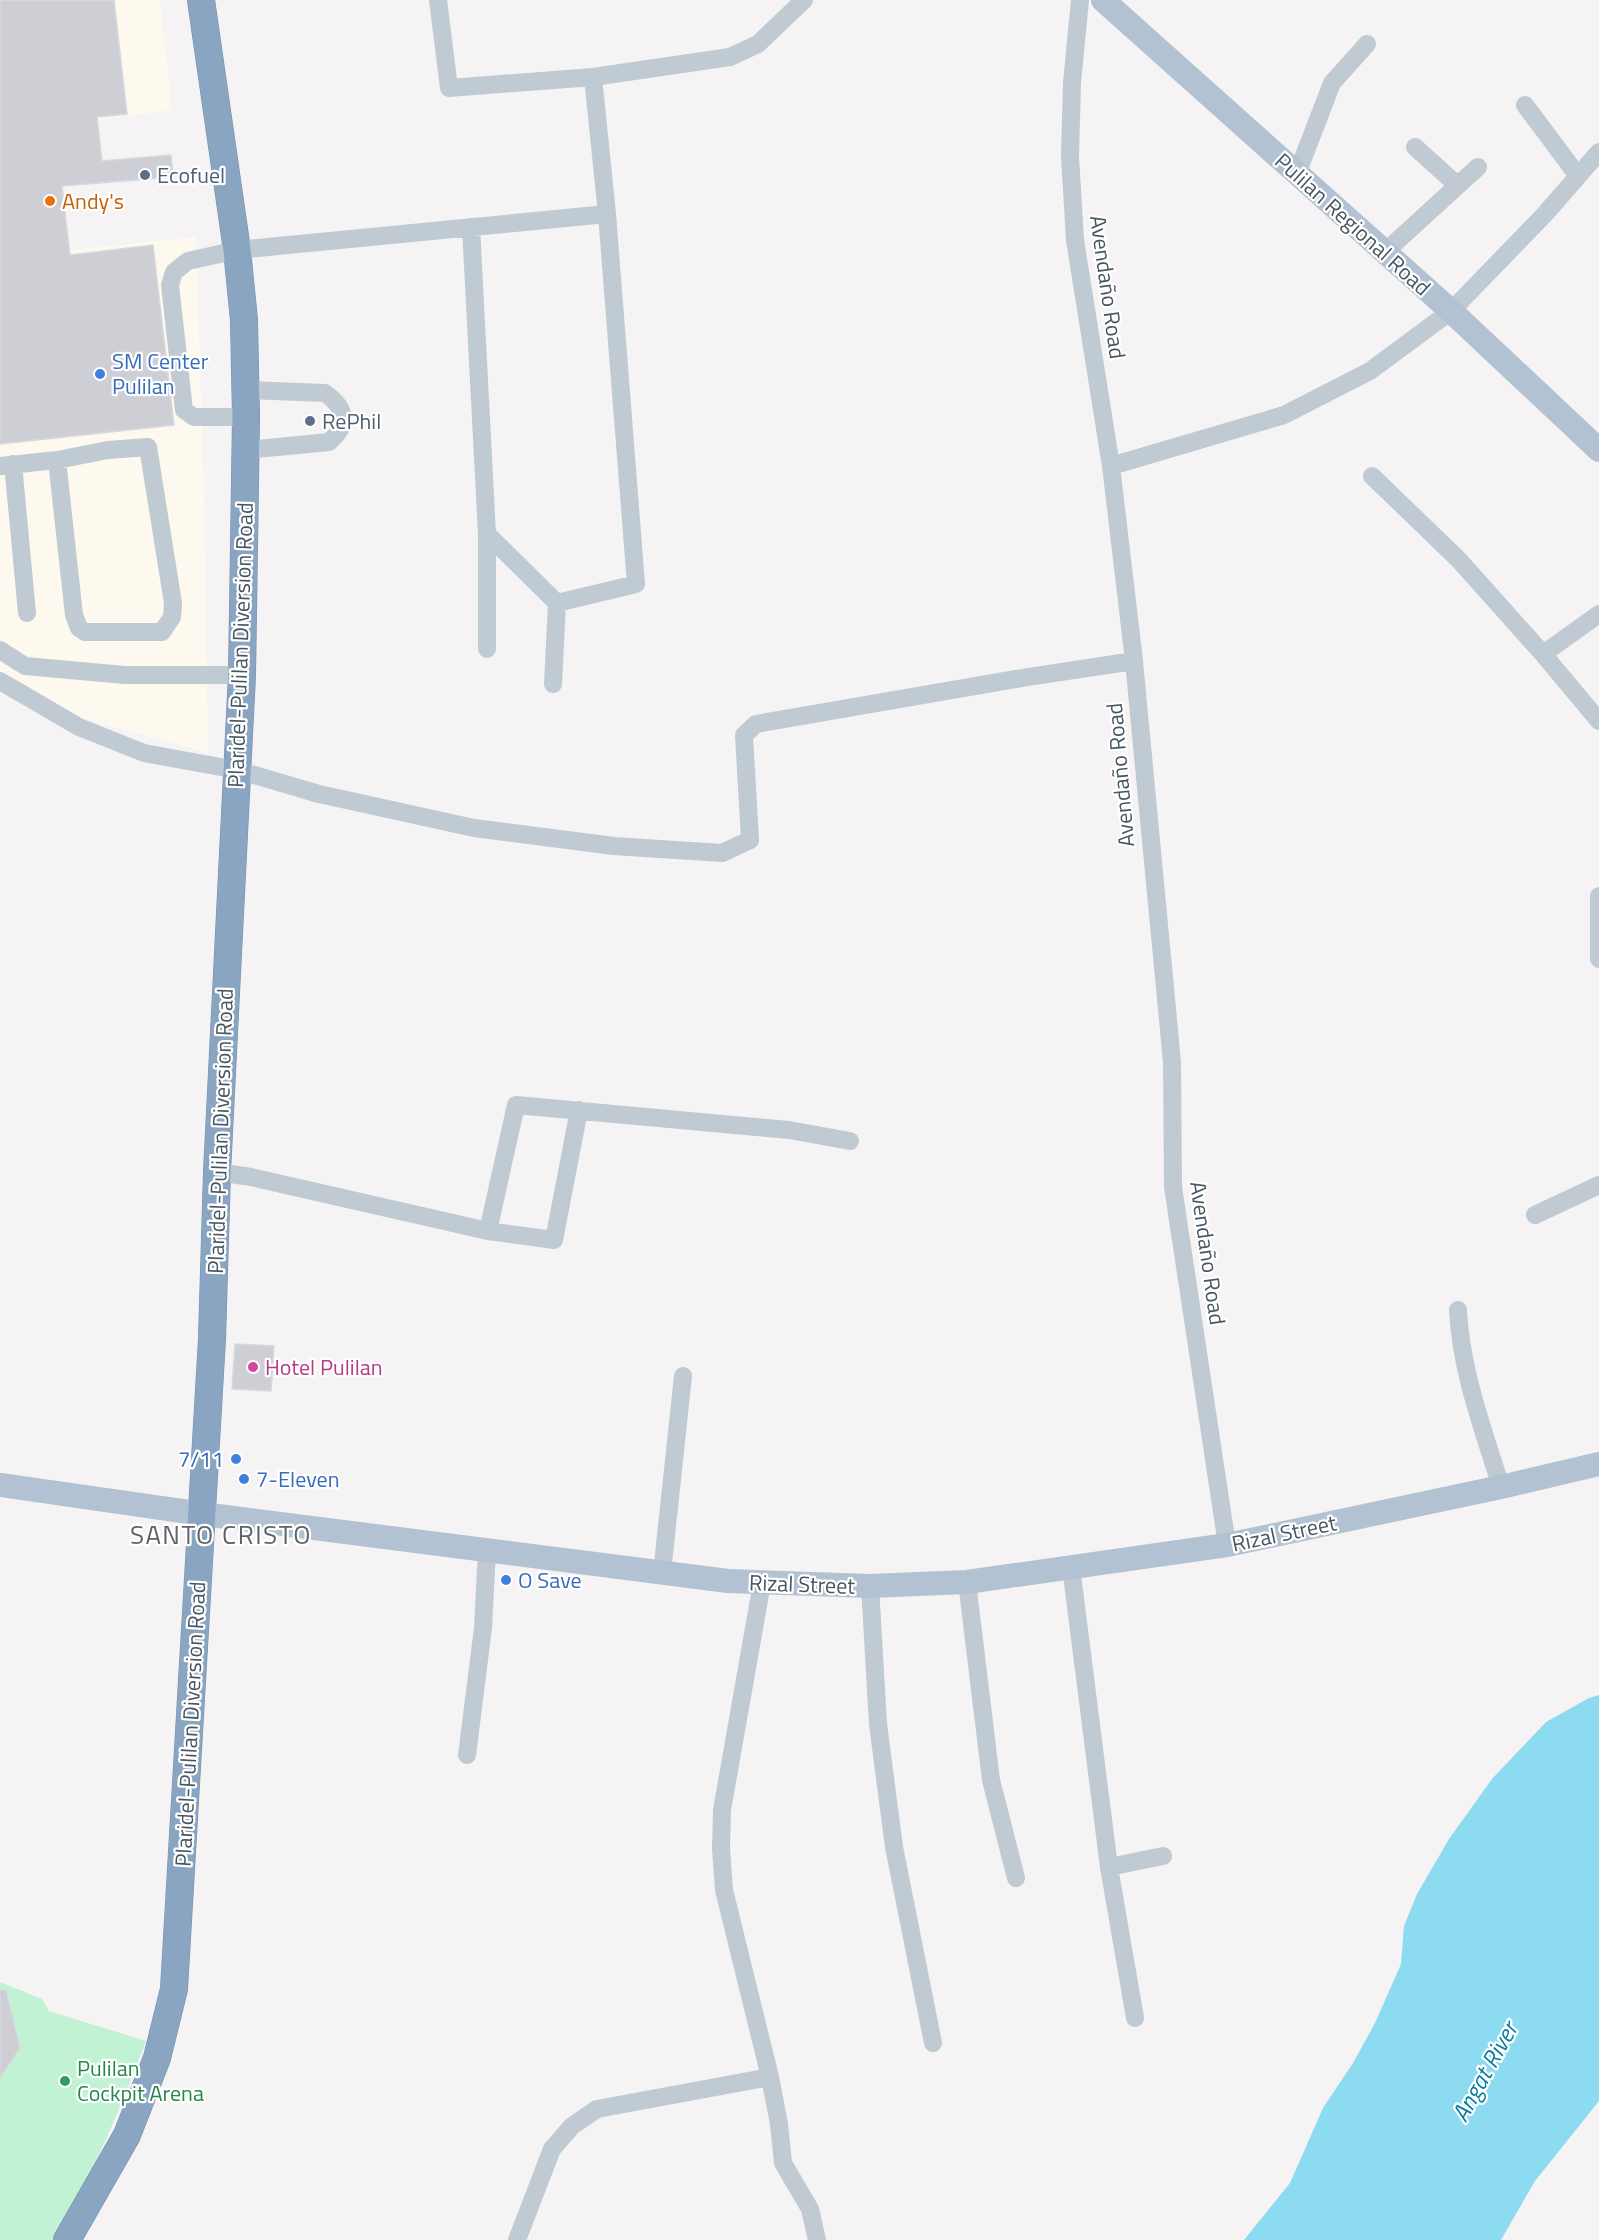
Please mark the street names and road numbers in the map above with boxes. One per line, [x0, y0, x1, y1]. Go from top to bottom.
street label: Pulilan Regional Road [1267, 144, 1439, 304]
street label: Avendaño Road [1081, 213, 1135, 361]
street label: Plaridel-Pulilan Diversion Road [218, 502, 262, 788]
street label: Avendaño Road [1097, 701, 1143, 849]
street label: Plaridel-Pulilan Diversion Road [198, 988, 242, 1274]
street label: Avendaño Road [1181, 1179, 1235, 1327]
street label: Rizal Street [1229, 1505, 1340, 1561]
street label: Rizal Street [748, 1565, 856, 1603]
street label: Plaridel-Pulilan Diversion Road [166, 1581, 214, 1867]

